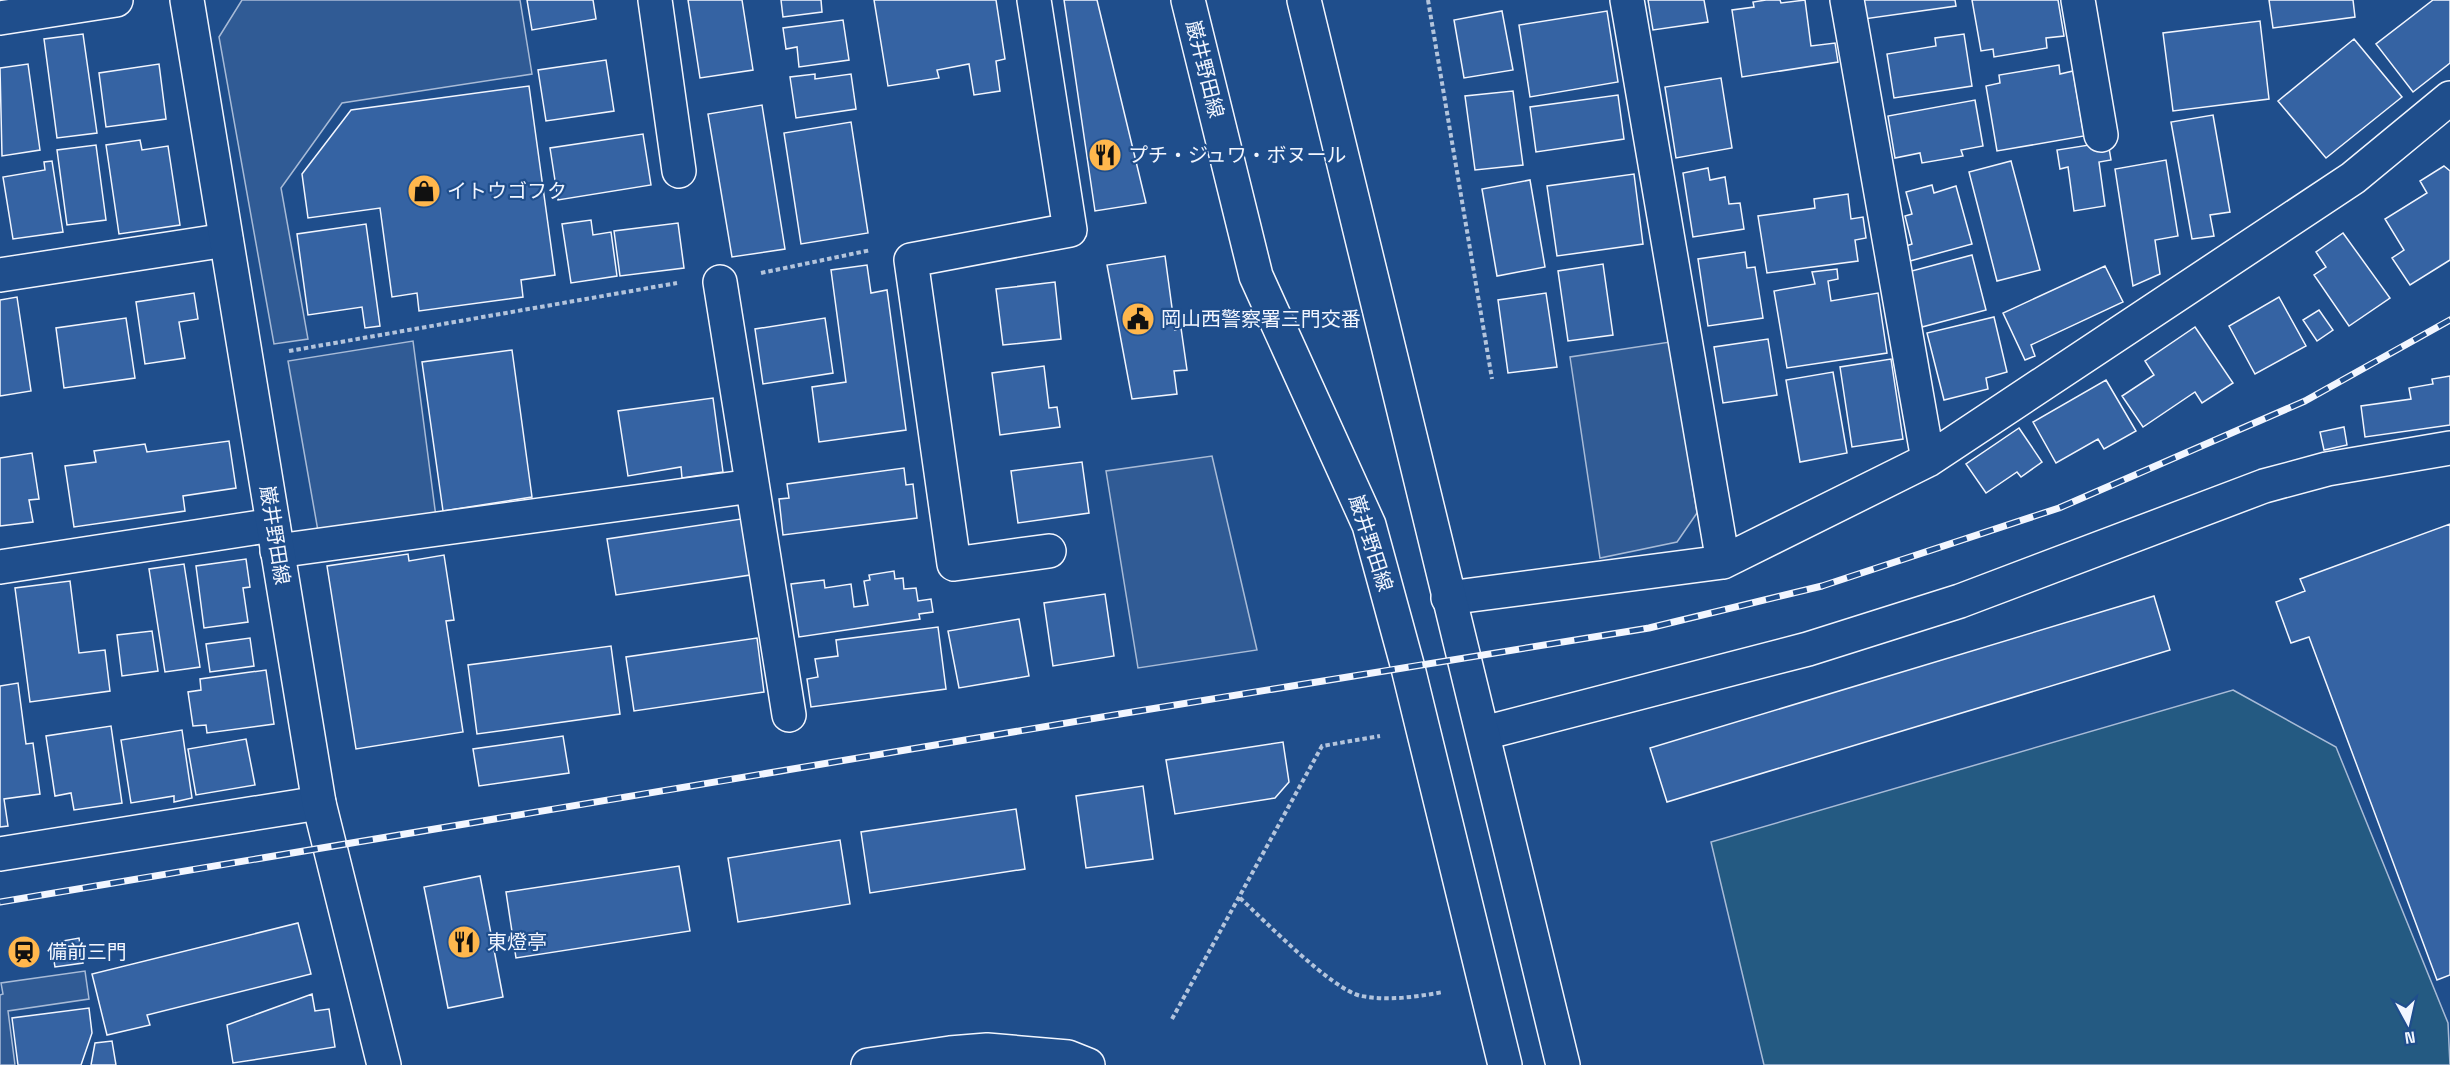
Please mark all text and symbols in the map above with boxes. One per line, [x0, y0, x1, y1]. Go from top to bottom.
street label: 巌井野田線 [1180, 17, 1230, 121]
restaurant icon: プチ・ジュワ・ボヌール [1087, 137, 1123, 173]
place label: プチ・ジュワ・ボヌール [1128, 142, 1347, 168]
shop icon: イトウゴフク [406, 173, 442, 209]
place label: イトウゴフク [447, 178, 567, 204]
public building icon: 岡山西警察署三門交番 [1120, 301, 1156, 337]
place label: 岡山西警察署三門交番 [1161, 306, 1361, 332]
street label: 巌井野田線 [254, 484, 296, 586]
street label: 巌井野田線 [1343, 491, 1399, 595]
restaurant icon: 東燈亭 [446, 924, 482, 960]
place label: 東燈亭 [487, 929, 547, 955]
station icon: 備前三門 [6, 934, 42, 970]
place label: 備前三門 [47, 939, 127, 965]
north arrow [2378, 993, 2438, 1053]
text: N [2403, 1026, 2417, 1049]

